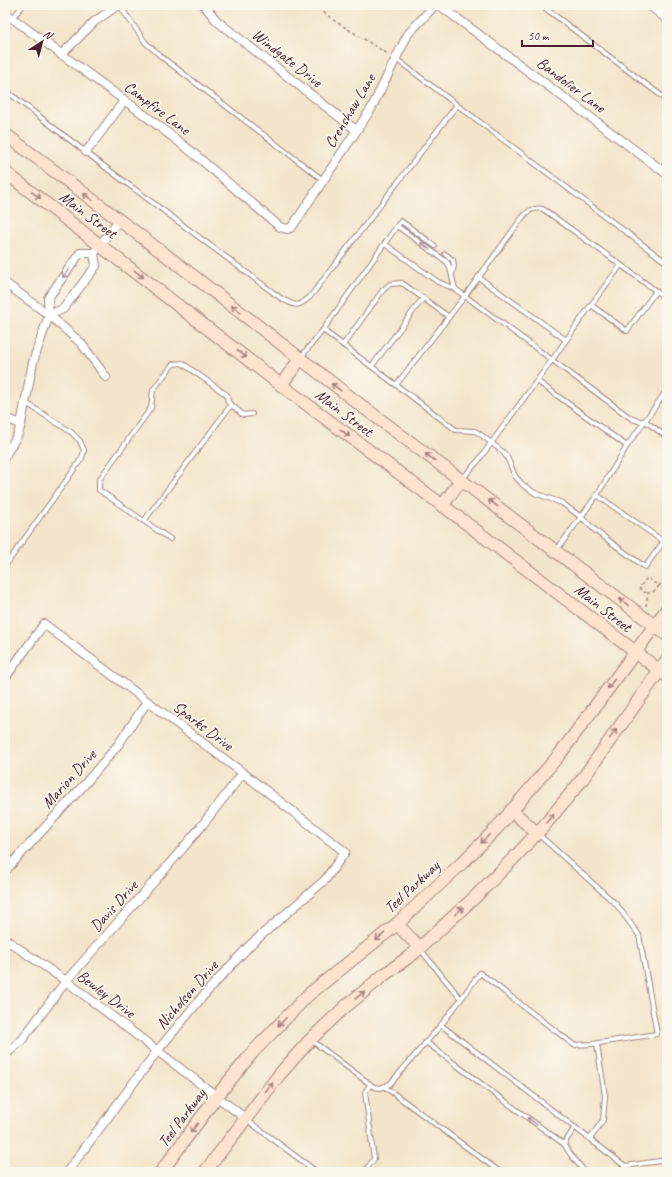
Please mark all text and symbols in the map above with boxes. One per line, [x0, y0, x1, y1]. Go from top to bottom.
north arrow [22, 22, 62, 62]
scale bar [522, 22, 593, 48]
street label: Windgate Drive [248, 24, 327, 93]
text: N [41, 26, 57, 43]
text: 50 m [528, 28, 550, 44]
street label: Bandolier Lane [533, 53, 611, 118]
street label: Crenshaw Lane [320, 69, 381, 152]
street label: Campfire Lane [120, 77, 195, 140]
street label: Main Street [55, 187, 122, 244]
one-way arrow [30, 191, 41, 199]
one-way arrow [82, 192, 93, 201]
one-way arrow [420, 242, 431, 251]
one-way arrow [62, 268, 70, 279]
one-way arrow [134, 270, 145, 279]
one-way arrow [230, 305, 241, 314]
one-way arrow [236, 350, 247, 359]
one-way arrow [331, 383, 342, 391]
street label: Main Street [311, 385, 378, 442]
one-way arrow [339, 429, 350, 437]
one-way arrow [425, 452, 436, 461]
one-way arrow [487, 499, 498, 507]
street label: Main Street [570, 579, 637, 638]
one-way arrow [618, 598, 629, 607]
one-way arrow [607, 678, 616, 689]
street label: Sparks Drive [169, 697, 238, 756]
one-way arrow [609, 729, 617, 740]
street label: Marion Drive [37, 744, 102, 813]
one-way arrow [546, 813, 555, 824]
one-way arrow [480, 834, 490, 844]
street label: Teel Parkway [380, 855, 445, 918]
street label: Davis Drive [86, 875, 143, 936]
one-way arrow [454, 907, 465, 916]
one-way arrow [374, 933, 385, 942]
street label: Nicholson Drive [152, 955, 224, 1034]
street label: Bewley Drive [73, 966, 140, 1023]
one-way arrow [354, 990, 365, 999]
one-way arrow [277, 1017, 287, 1027]
one-way arrow [265, 1082, 273, 1093]
street label: Teel Parkway [153, 1083, 212, 1151]
one-way arrow [527, 1117, 538, 1125]
one-way arrow [190, 1122, 198, 1133]

